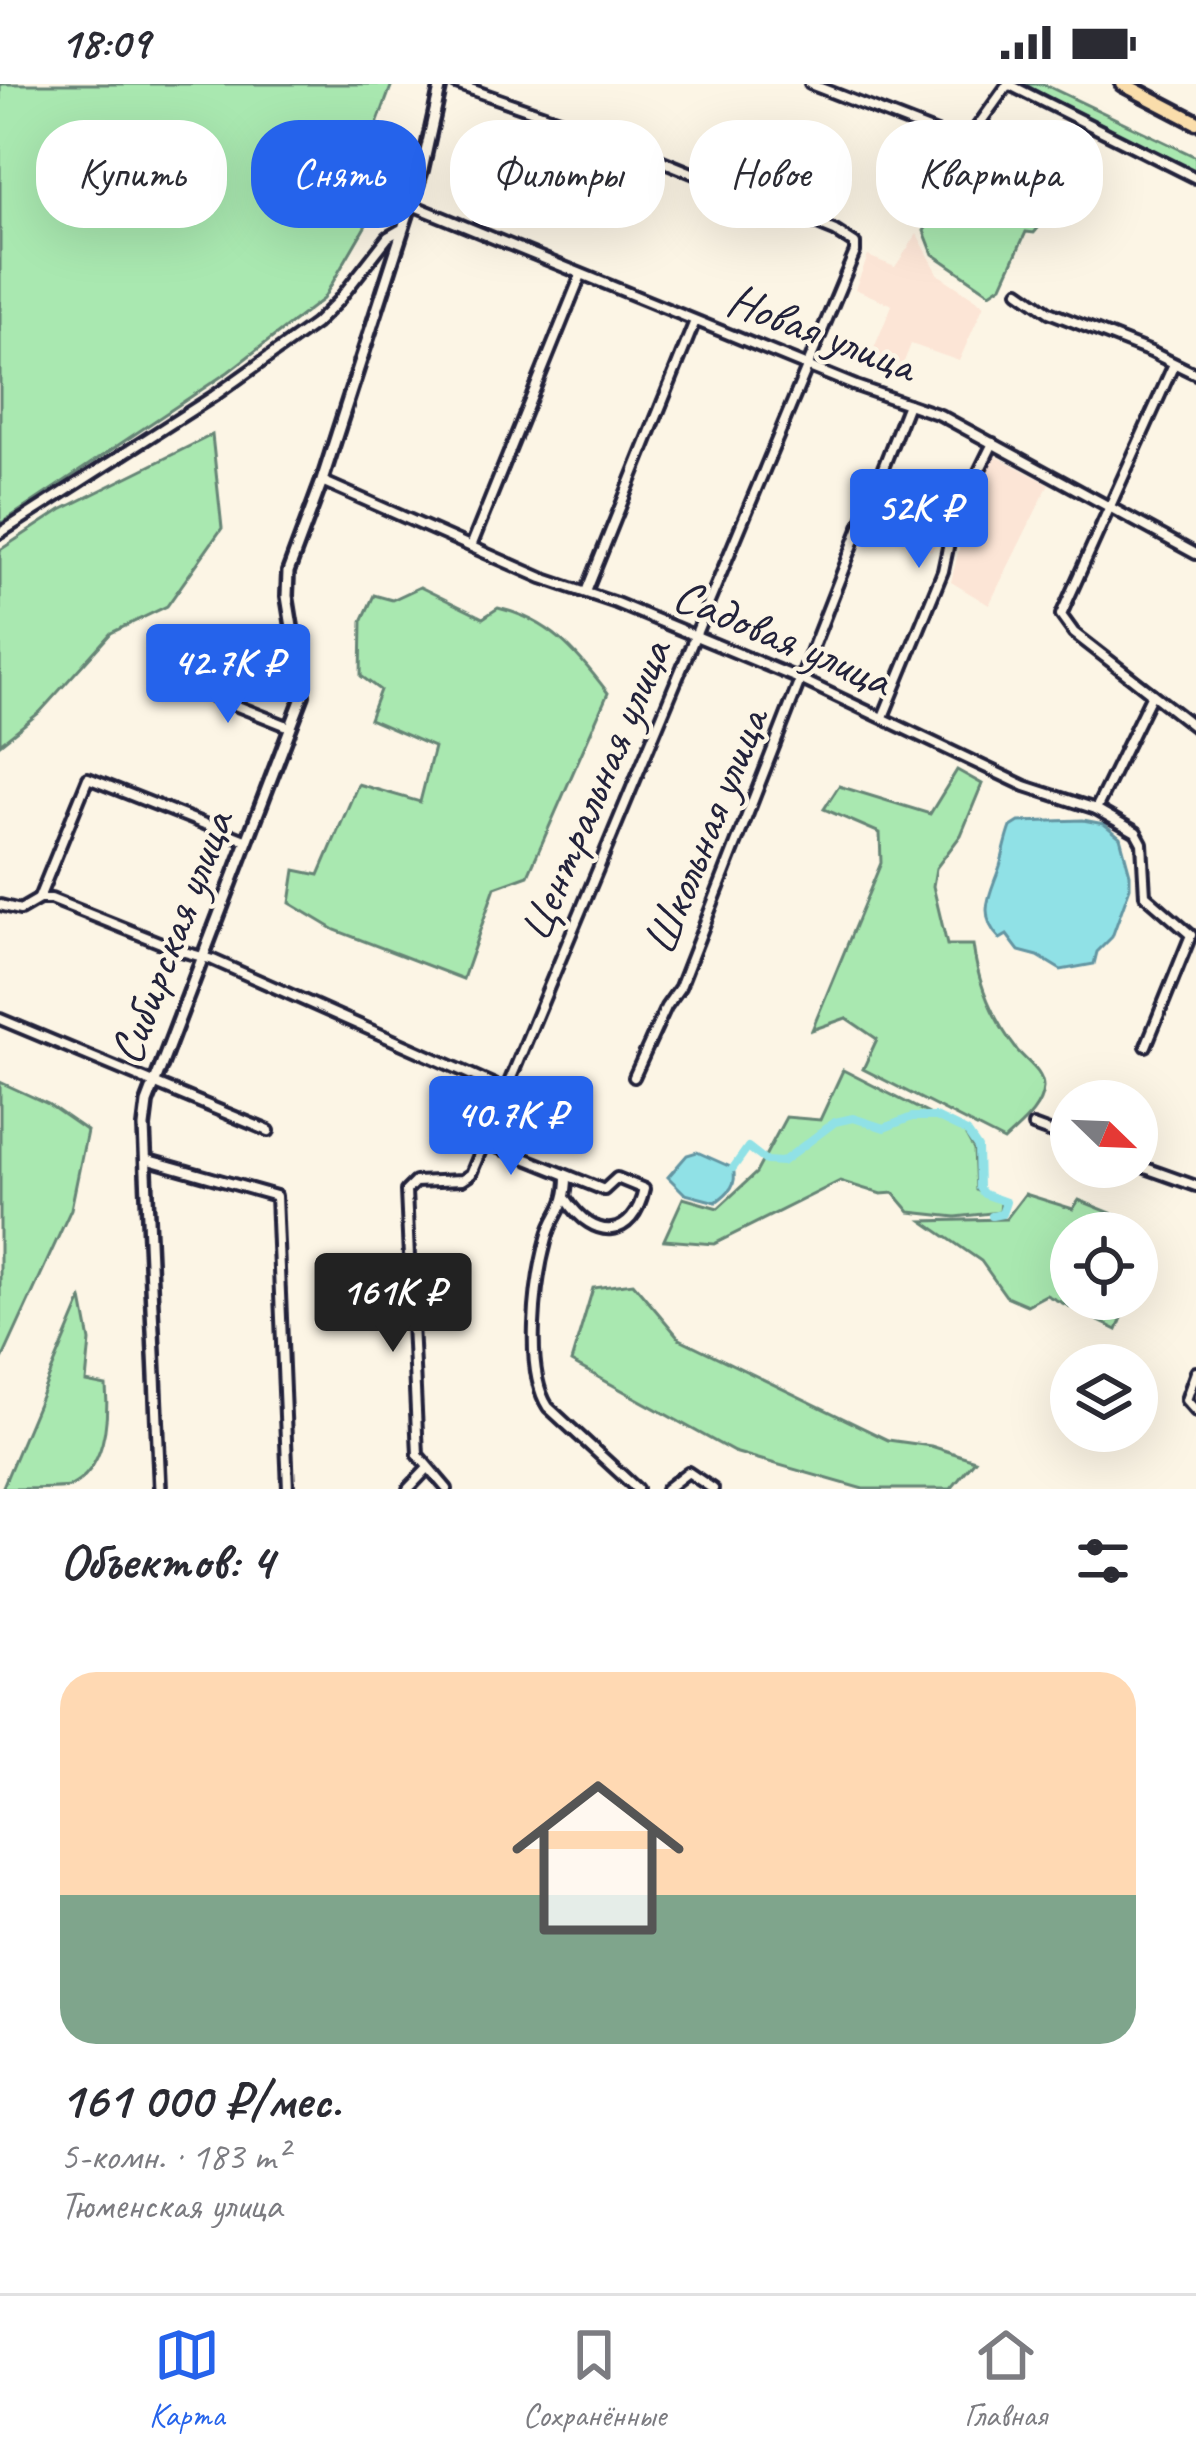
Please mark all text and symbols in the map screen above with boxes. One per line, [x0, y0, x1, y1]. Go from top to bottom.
text: 18:09 [60, 14, 149, 71]
chip: Купить [36, 120, 227, 228]
chip: Снять [251, 120, 426, 228]
chip: Фильтры [450, 120, 665, 228]
chip: Новое [689, 120, 852, 228]
chip: Квартира [876, 120, 1103, 228]
street label: Новая улица [719, 269, 928, 397]
pin: 52K ₽ [835, 469, 1003, 571]
text: 52K ₽ [877, 483, 961, 532]
street label: Садовая улица [665, 564, 903, 711]
pin: 42.7K ₽ [117, 624, 339, 726]
street label: Центральная улица [503, 628, 686, 950]
text: 42.7K ₽ [173, 638, 283, 687]
street label: Школьная улица [629, 696, 783, 963]
street label: Сибирская улица [95, 800, 248, 1072]
pin: 40.7K ₽ [400, 1076, 622, 1178]
north arrow [1050, 1080, 1158, 1188]
map controls [1050, 1080, 1158, 1452]
text: 40.7K ₽ [456, 1090, 566, 1139]
button: locate [1050, 1212, 1158, 1320]
pin: 161K ₽ [295, 1253, 491, 1355]
text: 161K ₽ [342, 1267, 444, 1316]
button: layers [1050, 1344, 1158, 1452]
icon: filters [1070, 1528, 1136, 1594]
text: Объектов: 4 [60, 1529, 273, 1593]
icon: home [490, 1750, 706, 1966]
text: 161 000 ₽/мес. [60, 2068, 341, 2132]
text: 5-комн. · 183 m² [60, 2132, 288, 2181]
text: Тюменская улица [60, 2181, 282, 2230]
tab: Карта [149, 2322, 225, 2436]
tab: Сохранённые [523, 2322, 666, 2436]
tab: Главная [964, 2322, 1047, 2436]

